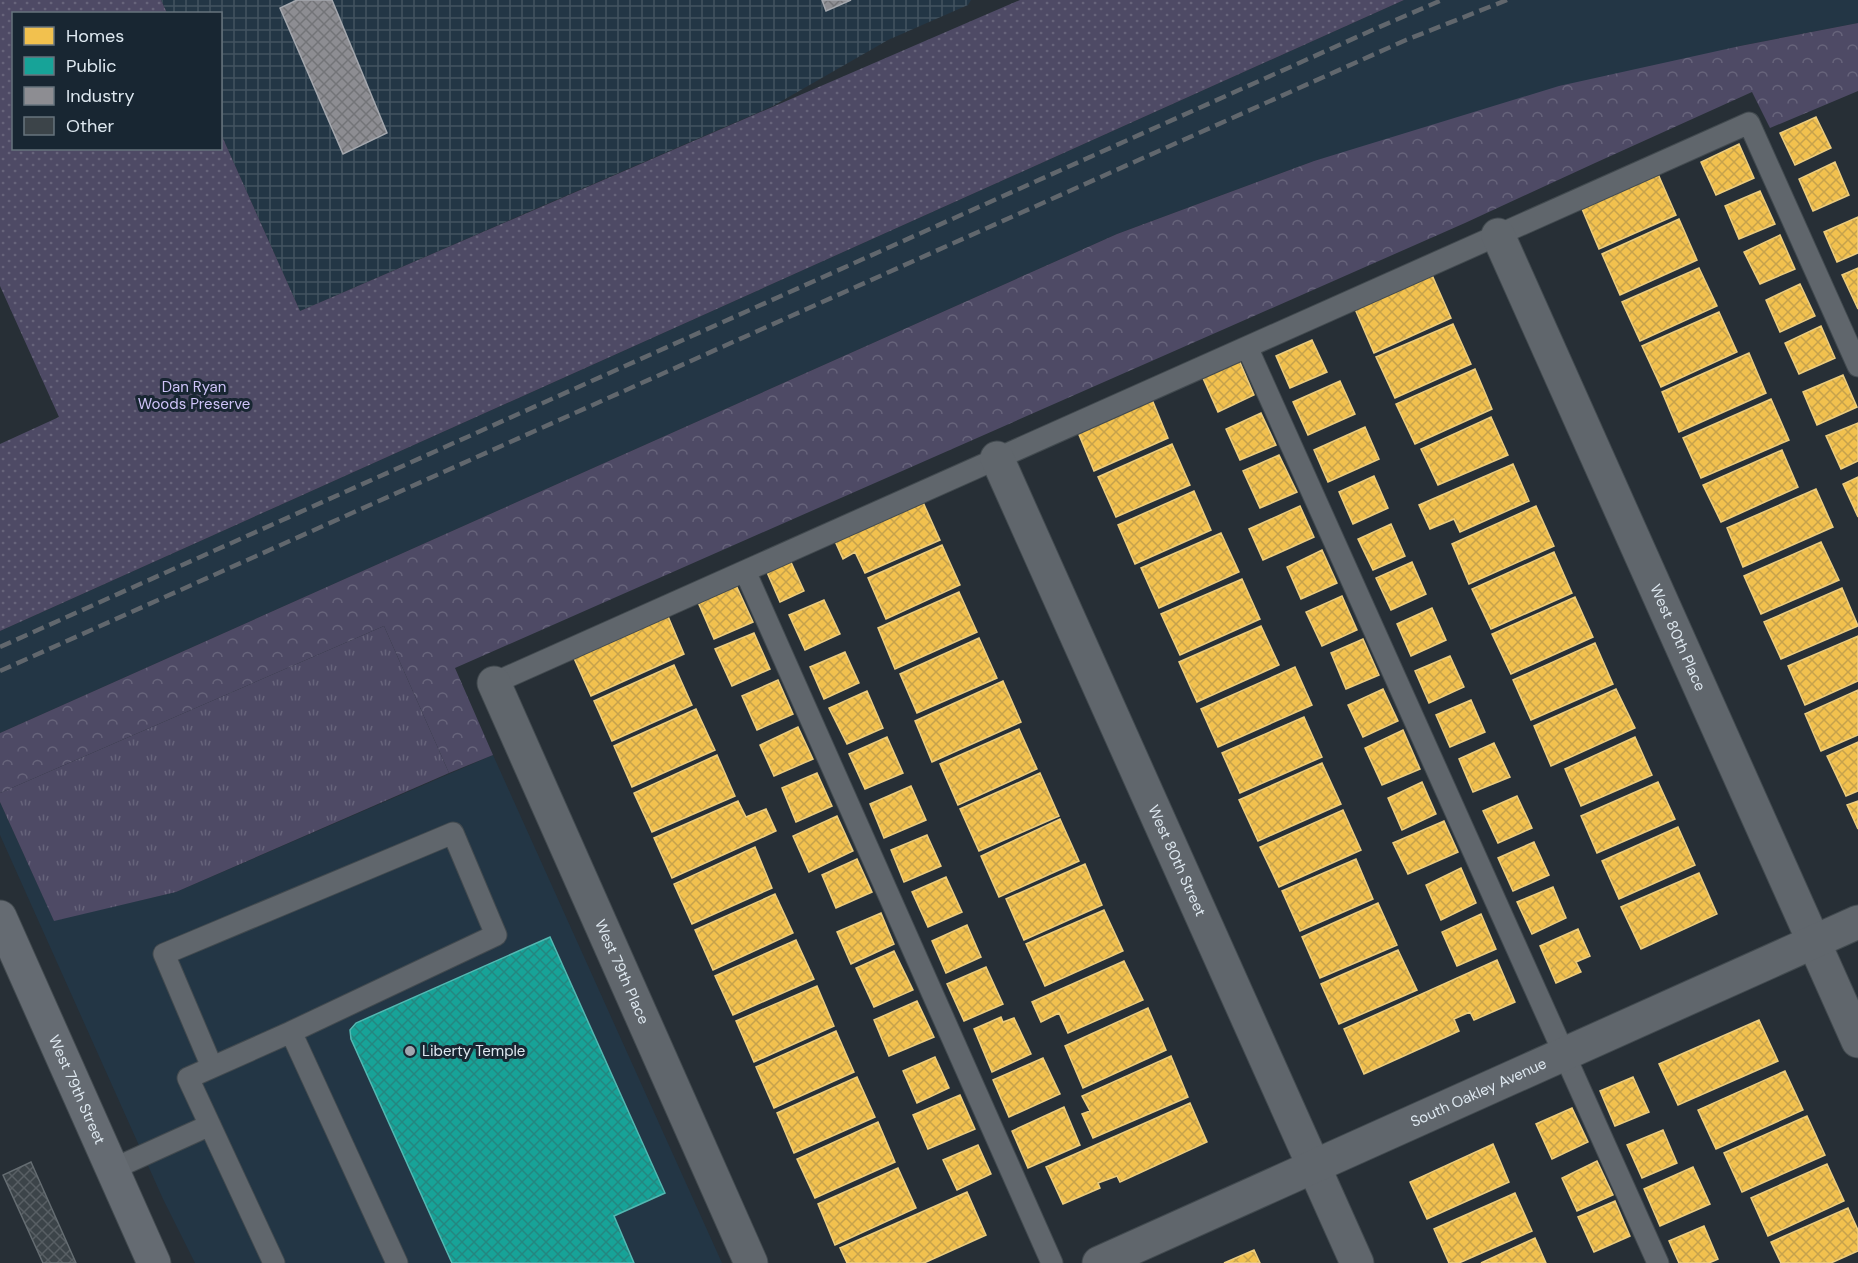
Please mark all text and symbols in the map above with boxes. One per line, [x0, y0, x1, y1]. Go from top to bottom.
legend [12, 12, 222, 150]
text: Homes [66, 24, 124, 48]
text: Public [66, 54, 117, 78]
text: Industry [66, 84, 135, 108]
text: Other [66, 114, 115, 138]
park label: Dan Ryan Woods Preserve [138, 377, 250, 414]
street label: West 80th Place [1645, 581, 1710, 694]
street label: West 80th Street [1143, 802, 1211, 919]
street label: West 79th Place [590, 917, 654, 1027]
street label: West 79th Street [44, 1032, 110, 1148]
place label: Liberty Temple [422, 1041, 525, 1061]
marker: Liberty Temple [403, 1044, 417, 1058]
street label: South Oakley Avenue [1407, 1053, 1550, 1132]

